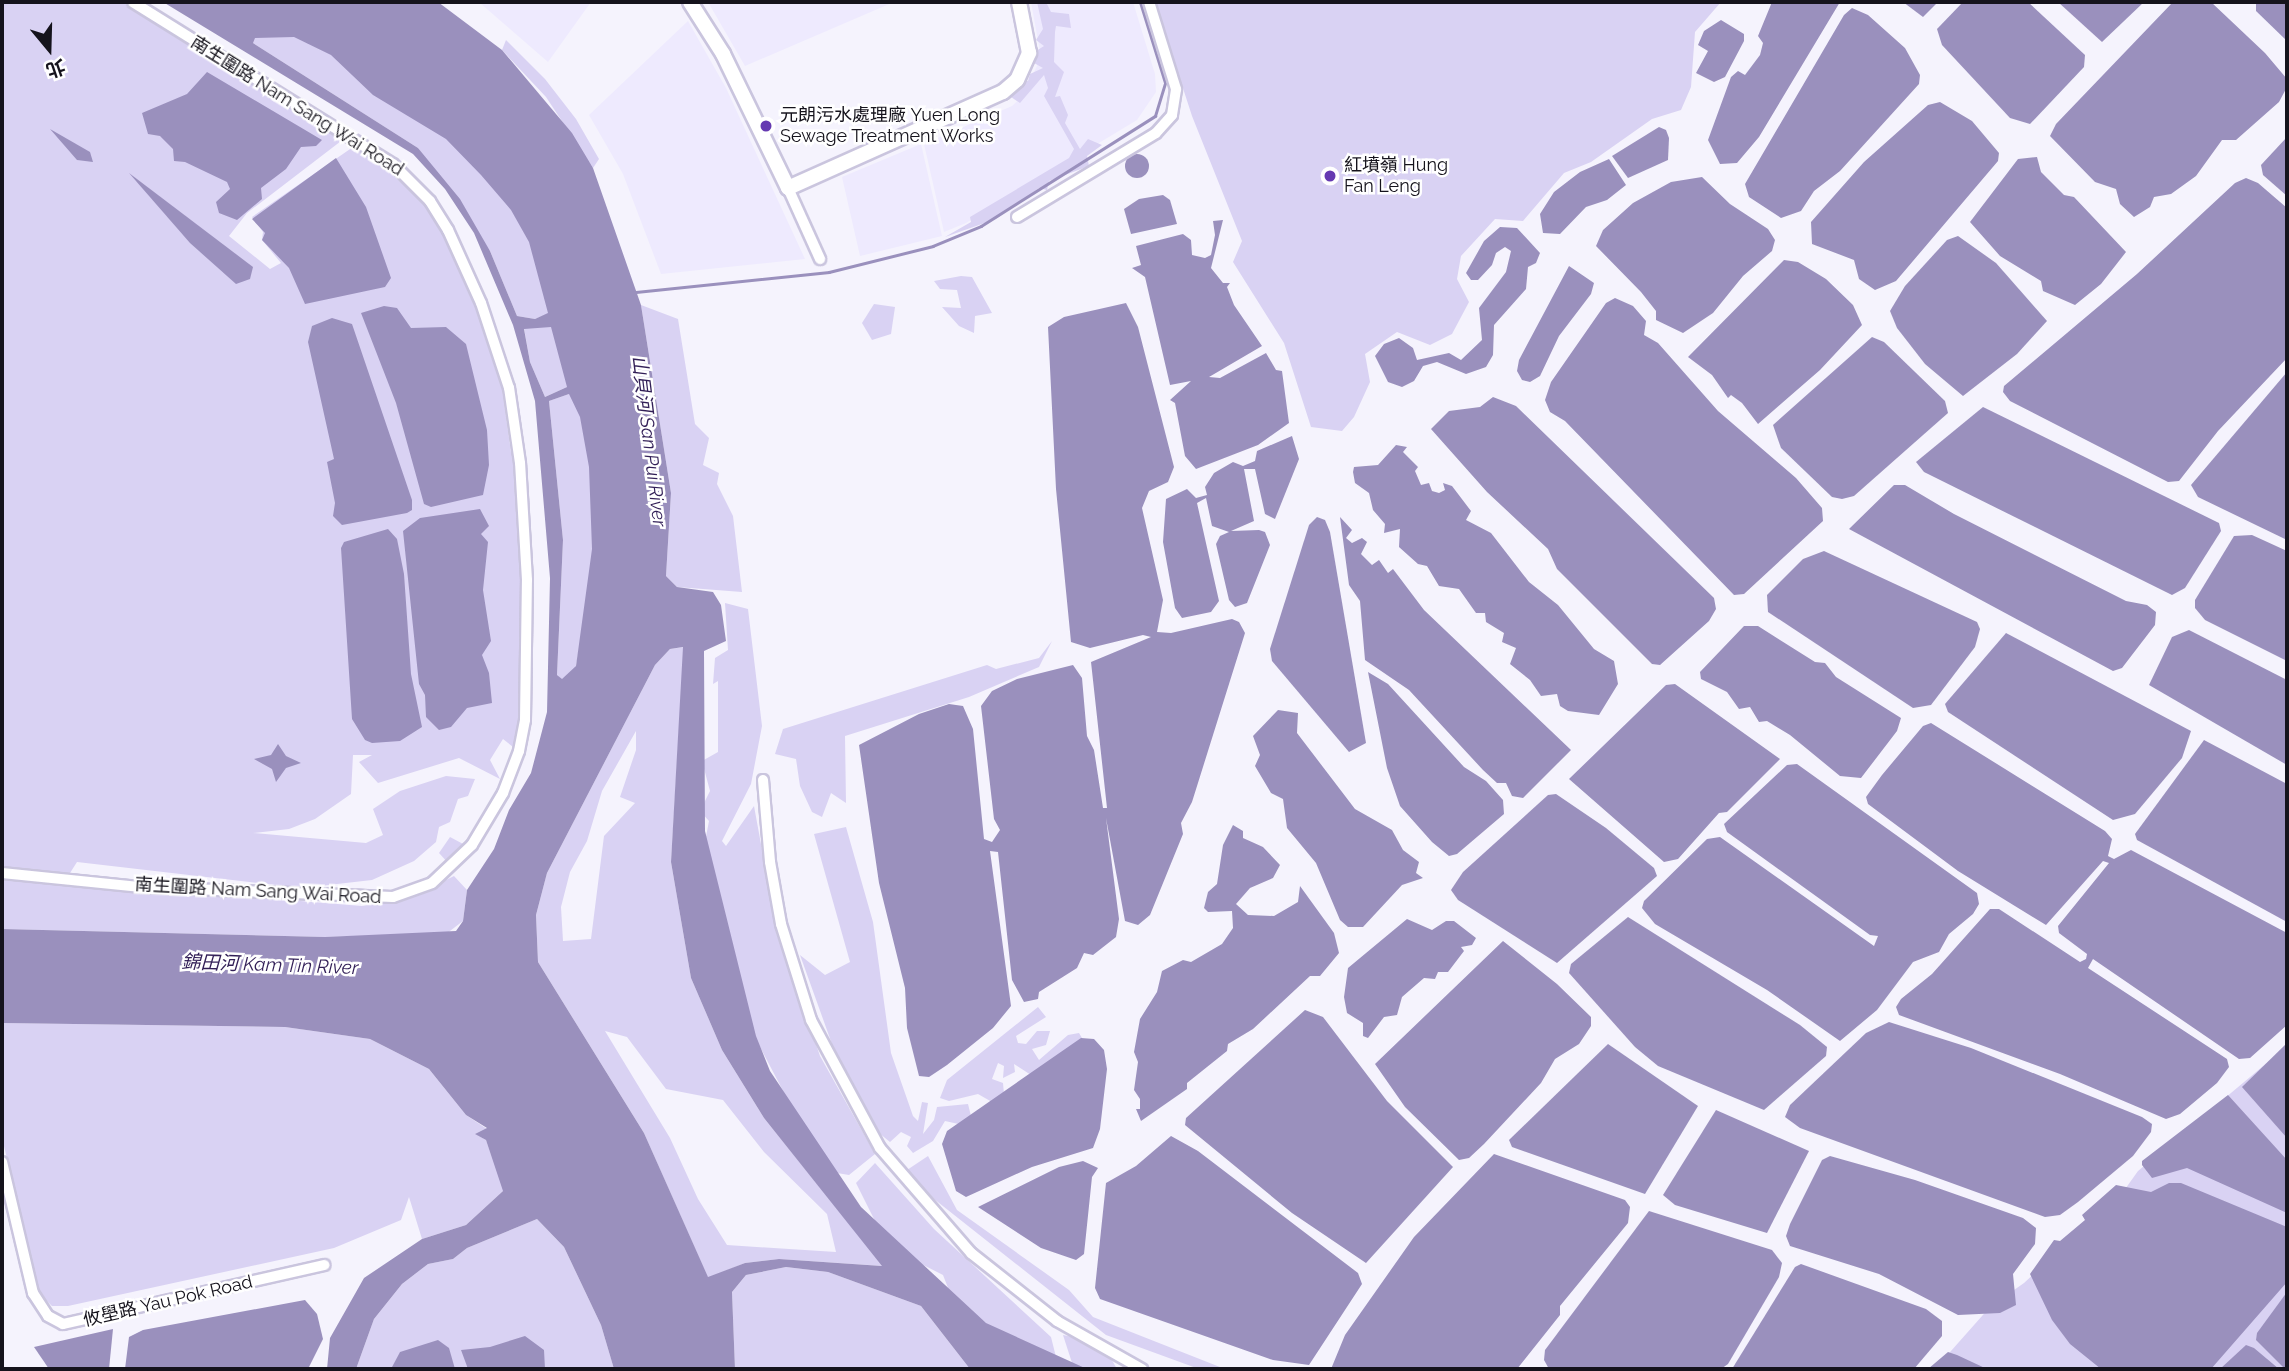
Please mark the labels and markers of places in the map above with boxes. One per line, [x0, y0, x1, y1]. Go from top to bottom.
place label: 元朗污水處理廠 Yuen Long Sewage Treatment Works [780, 105, 1000, 148]
marker: 元朗污水處理廠 Yuen Long Sewage Treatment Works [758, 118, 774, 134]
place label: 紅墳嶺 Hung Fan Leng [1344, 155, 1448, 198]
marker: 紅墳嶺 Hung Fan Leng [1322, 168, 1338, 184]

